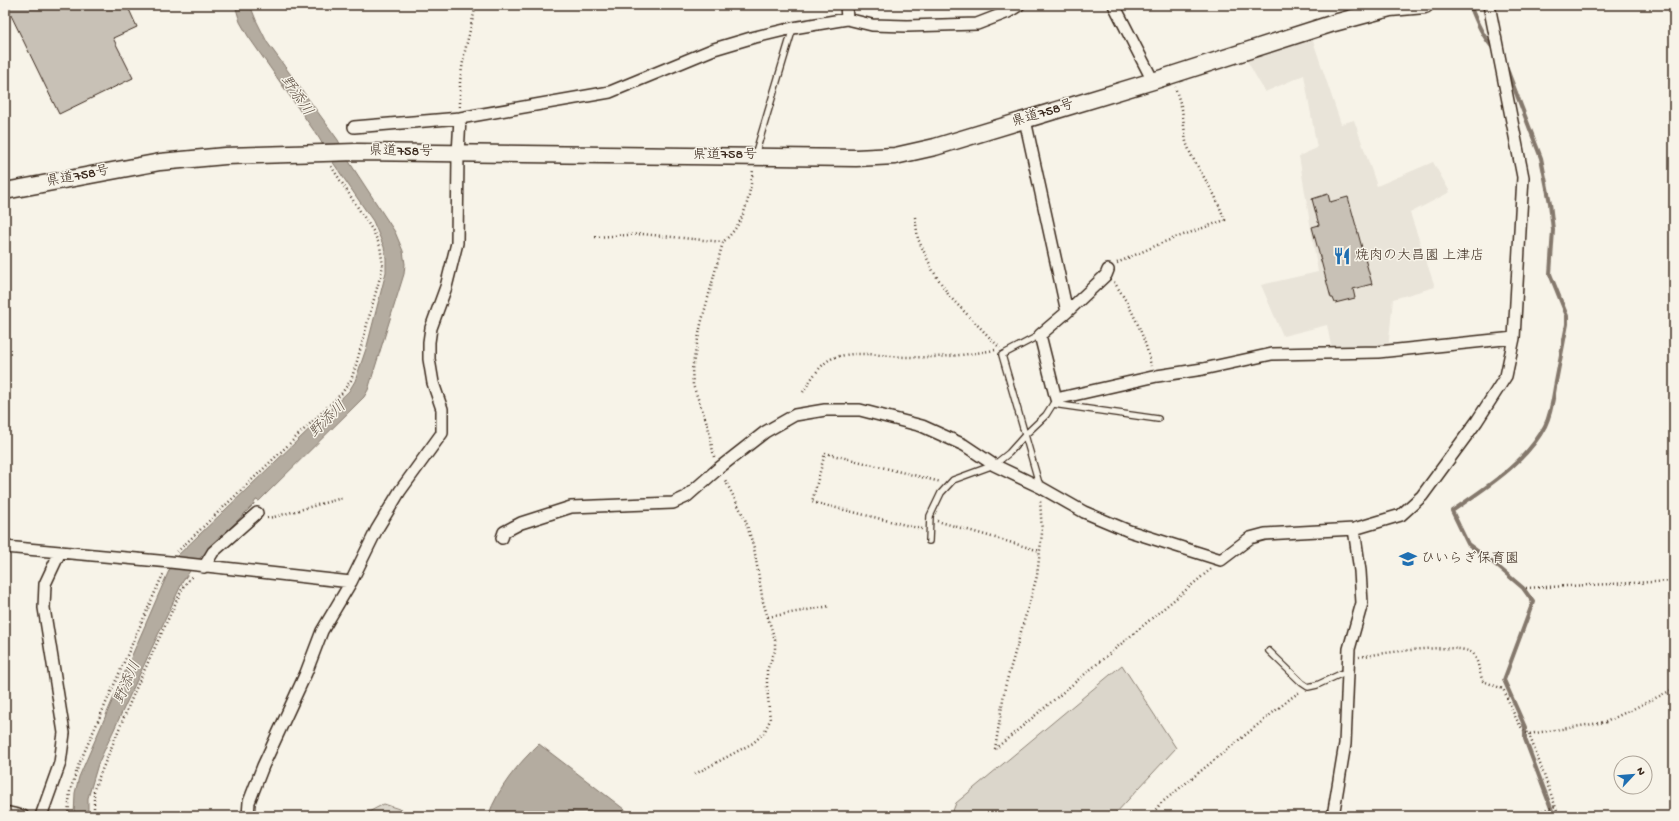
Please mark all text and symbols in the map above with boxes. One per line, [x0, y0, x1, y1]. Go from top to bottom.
water label: 野添川 [276, 72, 316, 120]
street label: 県道758号 [1010, 96, 1076, 132]
street label: 県道758号 [369, 143, 433, 161]
street label: 県道758号 [693, 147, 757, 164]
street label: 県道758号 [45, 163, 111, 191]
restaurant icon: 焼肉の大昌園 上津店 [1332, 246, 1352, 266]
place label: 焼肉の大昌園 上津店 [1355, 248, 1484, 265]
water label: 野添川 [306, 398, 350, 442]
school or university icon: ひいらぎ保育園 [1398, 549, 1418, 569]
place label: ひいらぎ保育園 [1421, 551, 1519, 568]
water label: 野添川 [111, 659, 145, 707]
north arrow [1613, 755, 1653, 795]
text: N [1633, 766, 1647, 777]

